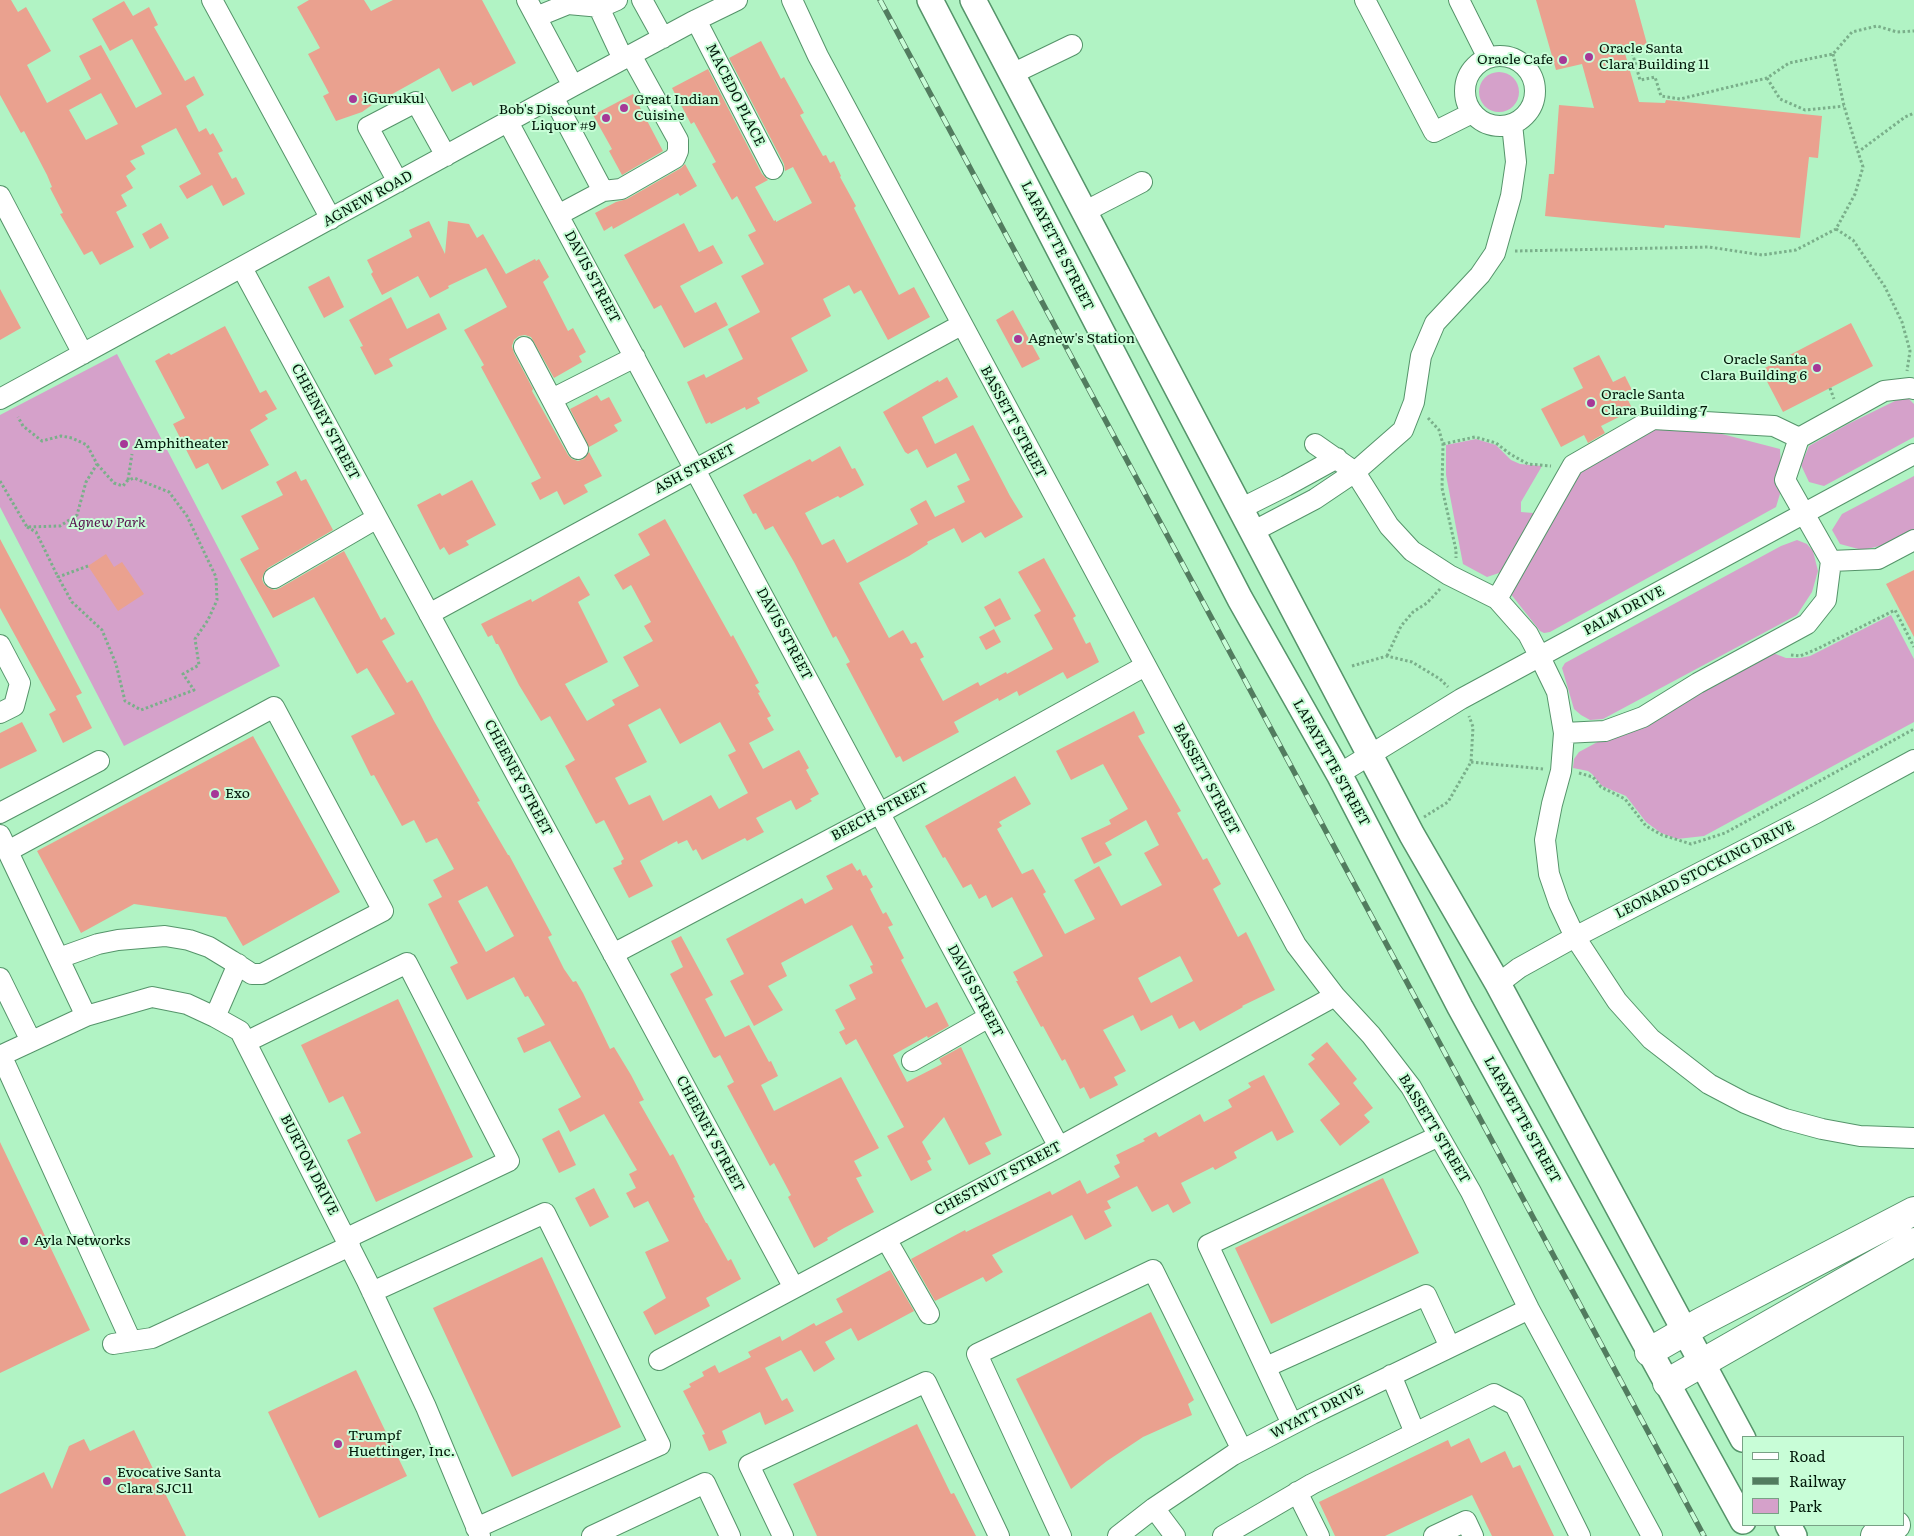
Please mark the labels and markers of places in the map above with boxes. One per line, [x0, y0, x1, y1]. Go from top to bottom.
place label: Oracle Santa Clara Building 11 [1599, 41, 1710, 74]
marker: Oracle Santa Clara Building 11 [1583, 51, 1595, 63]
place label: Oracle Cafe [1477, 52, 1553, 68]
marker: Oracle Cafe [1557, 54, 1569, 66]
place label: iGurukul [363, 91, 425, 107]
place label: Great Indian Cuisine [634, 92, 719, 124]
marker: iGurukul [347, 93, 359, 105]
place label: Bob's Discount Liquor #9 [499, 102, 596, 134]
marker: Great Indian Cuisine [618, 102, 630, 114]
marker: Bob's Discount Liquor #9 [600, 112, 612, 124]
place label: Agnew's Station [1028, 331, 1135, 347]
marker: Agnew's Station [1012, 333, 1024, 345]
place label: Oracle Santa Clara Building 6 [1700, 352, 1807, 384]
marker: Oracle Santa Clara Building 6 [1811, 362, 1823, 374]
place label: Oracle Santa Clara Building 7 [1601, 387, 1707, 420]
marker: Oracle Santa Clara Building 7 [1585, 397, 1597, 409]
place label: Amphitheater [134, 436, 228, 452]
marker: Amphitheater [118, 438, 130, 450]
place label: Exo [225, 786, 250, 802]
marker: Exo [209, 788, 221, 800]
place label: Ayla Networks [34, 1233, 130, 1249]
marker: Ayla Networks [18, 1235, 30, 1247]
place label: Trumpf Huettinger, Inc. [348, 1428, 455, 1460]
marker: Trumpf Huettinger, Inc. [332, 1438, 344, 1450]
place label: Evocative Santa Clara SJC11 [117, 1465, 221, 1498]
marker: Evocative Santa Clara SJC11 [101, 1475, 113, 1487]

